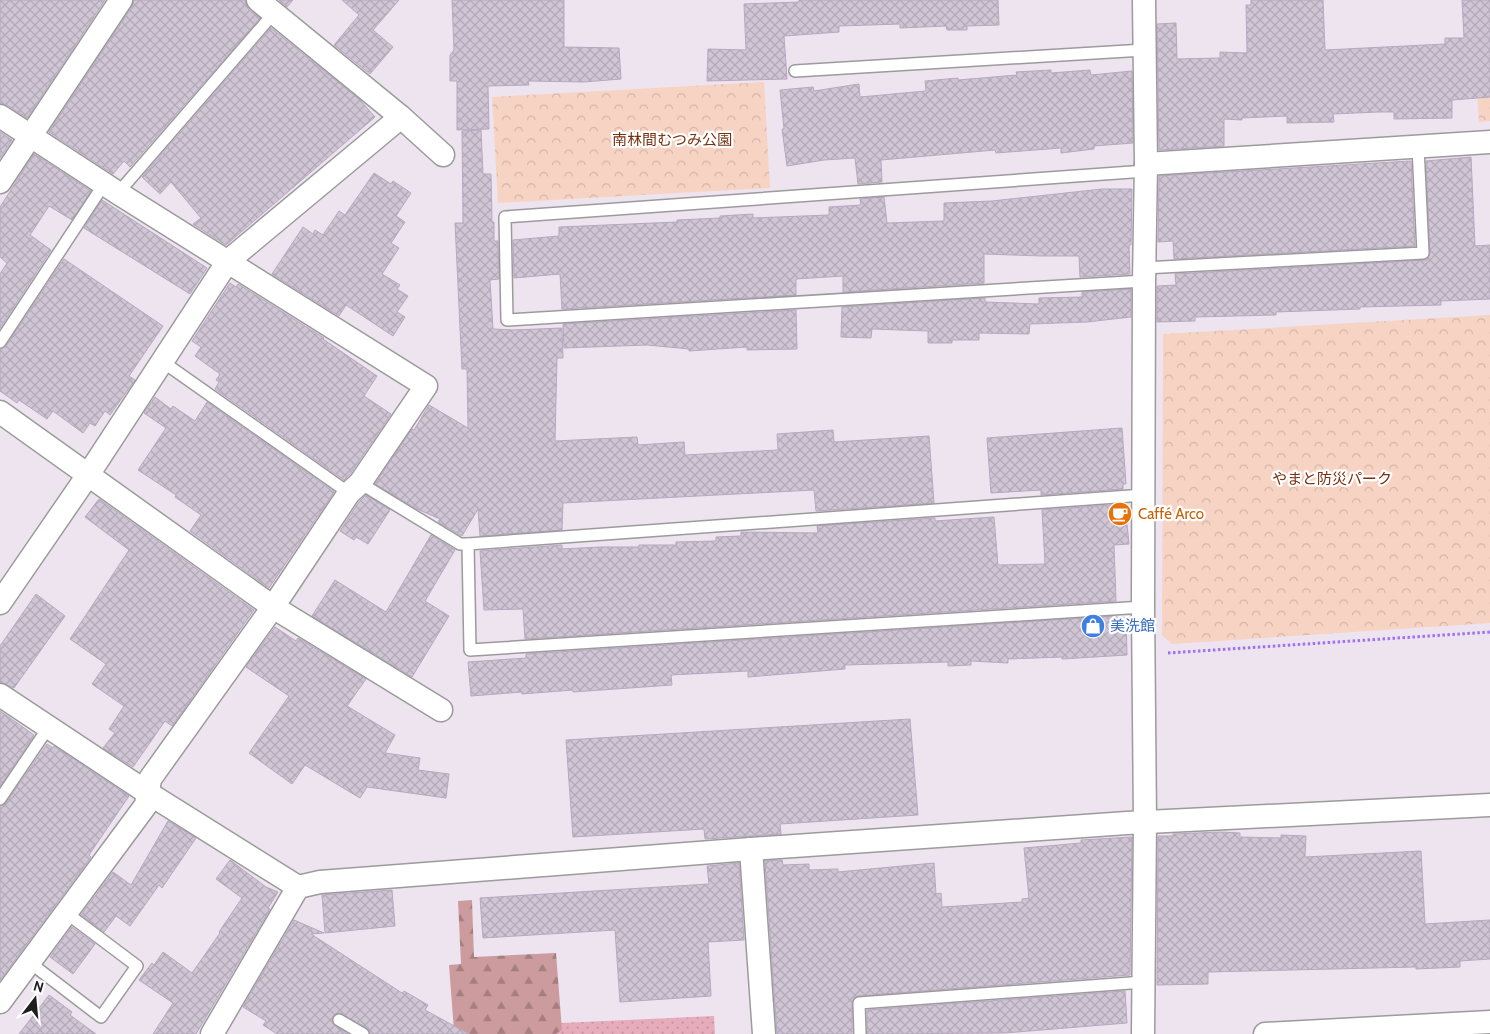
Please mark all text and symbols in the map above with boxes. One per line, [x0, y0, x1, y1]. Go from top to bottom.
park label: 南林間むつみ公園 [612, 131, 732, 149]
park label: やまと防災パーク [1272, 470, 1392, 488]
cafe icon: Caffé Arco [1107, 501, 1133, 527]
place label: Caffé Arco [1138, 505, 1204, 523]
shop icon: 美洗館 [1080, 613, 1106, 639]
place label: 美洗館 [1110, 617, 1155, 635]
north arrow [10, 974, 60, 1024]
text: N [31, 976, 46, 997]

